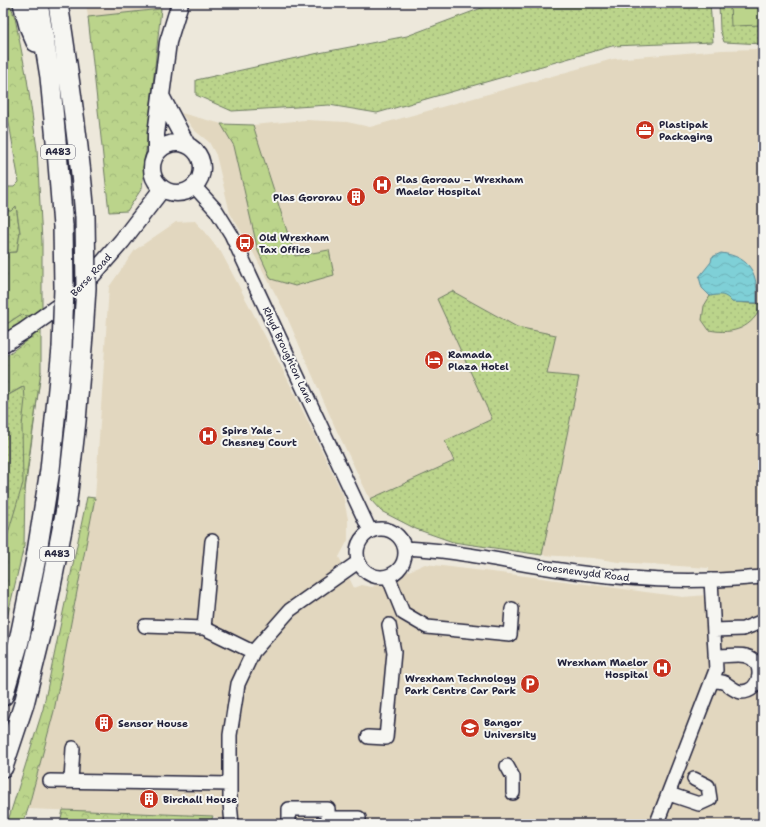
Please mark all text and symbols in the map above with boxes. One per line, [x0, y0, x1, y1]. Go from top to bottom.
place label: Plastipak Packaging [659, 118, 713, 143]
office icon: Plastipak Packaging [634, 119, 656, 141]
road number: A483 [41, 145, 75, 159]
place label: Plas Goroau – Wrexham Maelor Hospital [396, 173, 523, 198]
hospital icon: Plas Goroau – Wrexham Maelor Hospital [371, 174, 393, 196]
building icon: Plas Gororau [345, 186, 367, 208]
place label: Plas Gororau [273, 191, 342, 204]
place label: Old Wrexham Tax Office [259, 231, 329, 256]
bus stop icon: Old Wrexham Tax Office [234, 232, 256, 254]
street label: Berse Road [68, 250, 115, 299]
street label: Rhyd Broughton Lane [260, 304, 316, 406]
place label: Ramada Plaza Hotel [448, 348, 509, 373]
hotel icon: Ramada Plaza Hotel [423, 349, 445, 371]
place label: Spire Yale - Chesney Court [222, 424, 297, 449]
hospital icon: Spire Yale - Chesney Court [197, 425, 219, 447]
road number: A483 [40, 547, 74, 561]
street label: Croesnewydd Road [536, 560, 631, 584]
place label: Wrexham Maelor Hospital [557, 656, 649, 681]
hospital icon: Wrexham Maelor Hospital [651, 657, 673, 679]
place label: Wrexham Technology Park Centre Car Park [405, 672, 516, 697]
parking icon: Wrexham Technology Park Centre Car Park [519, 673, 541, 695]
building icon: Sensor House [93, 712, 115, 734]
place label: Bangor University [484, 716, 536, 741]
place label: Sensor House [118, 717, 188, 730]
school or university icon: Bangor University [459, 717, 481, 739]
building icon: Birchall House [138, 788, 160, 810]
place label: Birchall House [163, 793, 237, 806]

